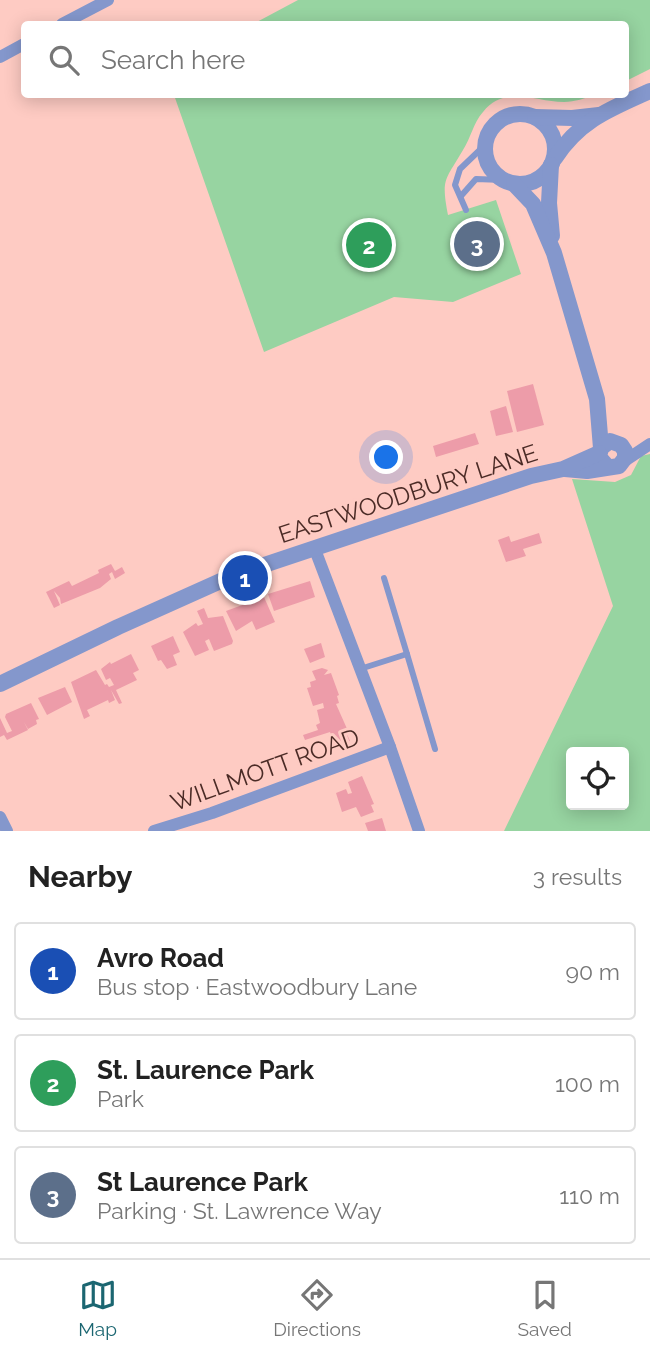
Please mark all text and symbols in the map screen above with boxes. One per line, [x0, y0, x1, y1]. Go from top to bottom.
search box [21, 21, 629, 98]
icon: search [45, 41, 83, 79]
text: Search here [101, 45, 245, 75]
pin: 3 [454, 218, 500, 270]
pin: 2 [346, 219, 392, 271]
street label: EASTWOODBURY LANE [275, 438, 541, 549]
your location [369, 440, 403, 474]
pin: 1 [222, 552, 268, 604]
street label: WILLMOTT ROAD [167, 722, 363, 817]
map controls [566, 747, 629, 810]
button: locate [566, 747, 629, 810]
text: Nearby [28, 859, 132, 894]
text: 3 results [533, 863, 622, 890]
text: Avro Road [97, 943, 224, 973]
text: 1 [47, 958, 59, 985]
text: 90 m [565, 958, 620, 985]
text: Bus stop · Eastwoodbury Lane [97, 973, 417, 1000]
text: St. Laurence Park [97, 1055, 314, 1085]
text: 2 [47, 1070, 59, 1097]
text: 100 m [555, 1070, 620, 1097]
text: Park [97, 1085, 144, 1112]
text: St Laurence Park [97, 1167, 308, 1197]
text: 3 [47, 1182, 59, 1209]
text: 110 m [559, 1182, 620, 1209]
text: Parking · St. Lawrence Way [97, 1197, 382, 1224]
tab: Map [78, 1276, 117, 1340]
tab: Directions [273, 1276, 361, 1340]
tab: Saved [517, 1276, 572, 1340]

